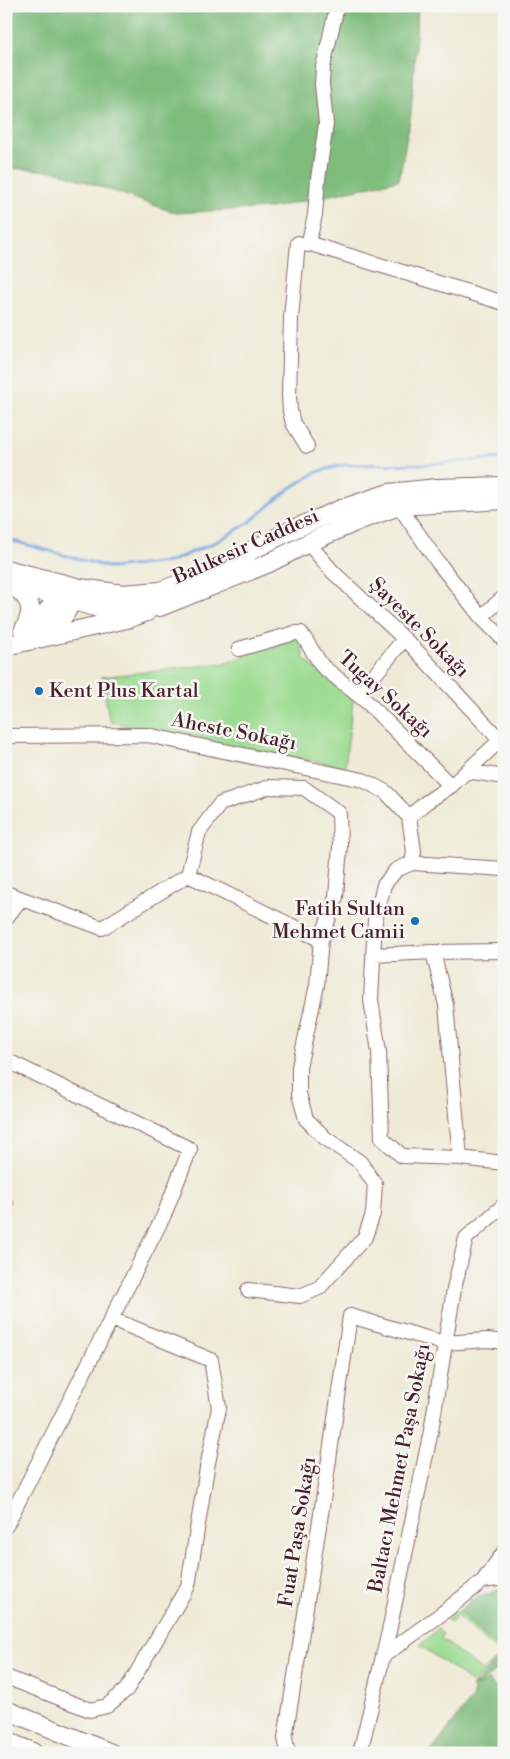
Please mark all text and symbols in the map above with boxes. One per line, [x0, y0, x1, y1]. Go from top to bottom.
street label: Balıkesir Caddesi [168, 503, 323, 591]
street label: Şayeste Sokağı [364, 573, 475, 684]
street label: Tugay Sokağı [332, 646, 438, 744]
place label: Kent Plus Kartal [49, 679, 199, 704]
marker: Kent Plus Kartal [33, 685, 45, 697]
street label: Aheste Sokağı [168, 707, 299, 756]
place label: Fatih Sultan Mehmet Camii [272, 897, 405, 945]
marker: Fatih Sultan Mehmet Camii [409, 915, 421, 927]
street label: Baltacı Mehmet Paşa Sokağı [363, 1341, 437, 1596]
street label: Fuat Paşa Sokağı [274, 1454, 322, 1609]

